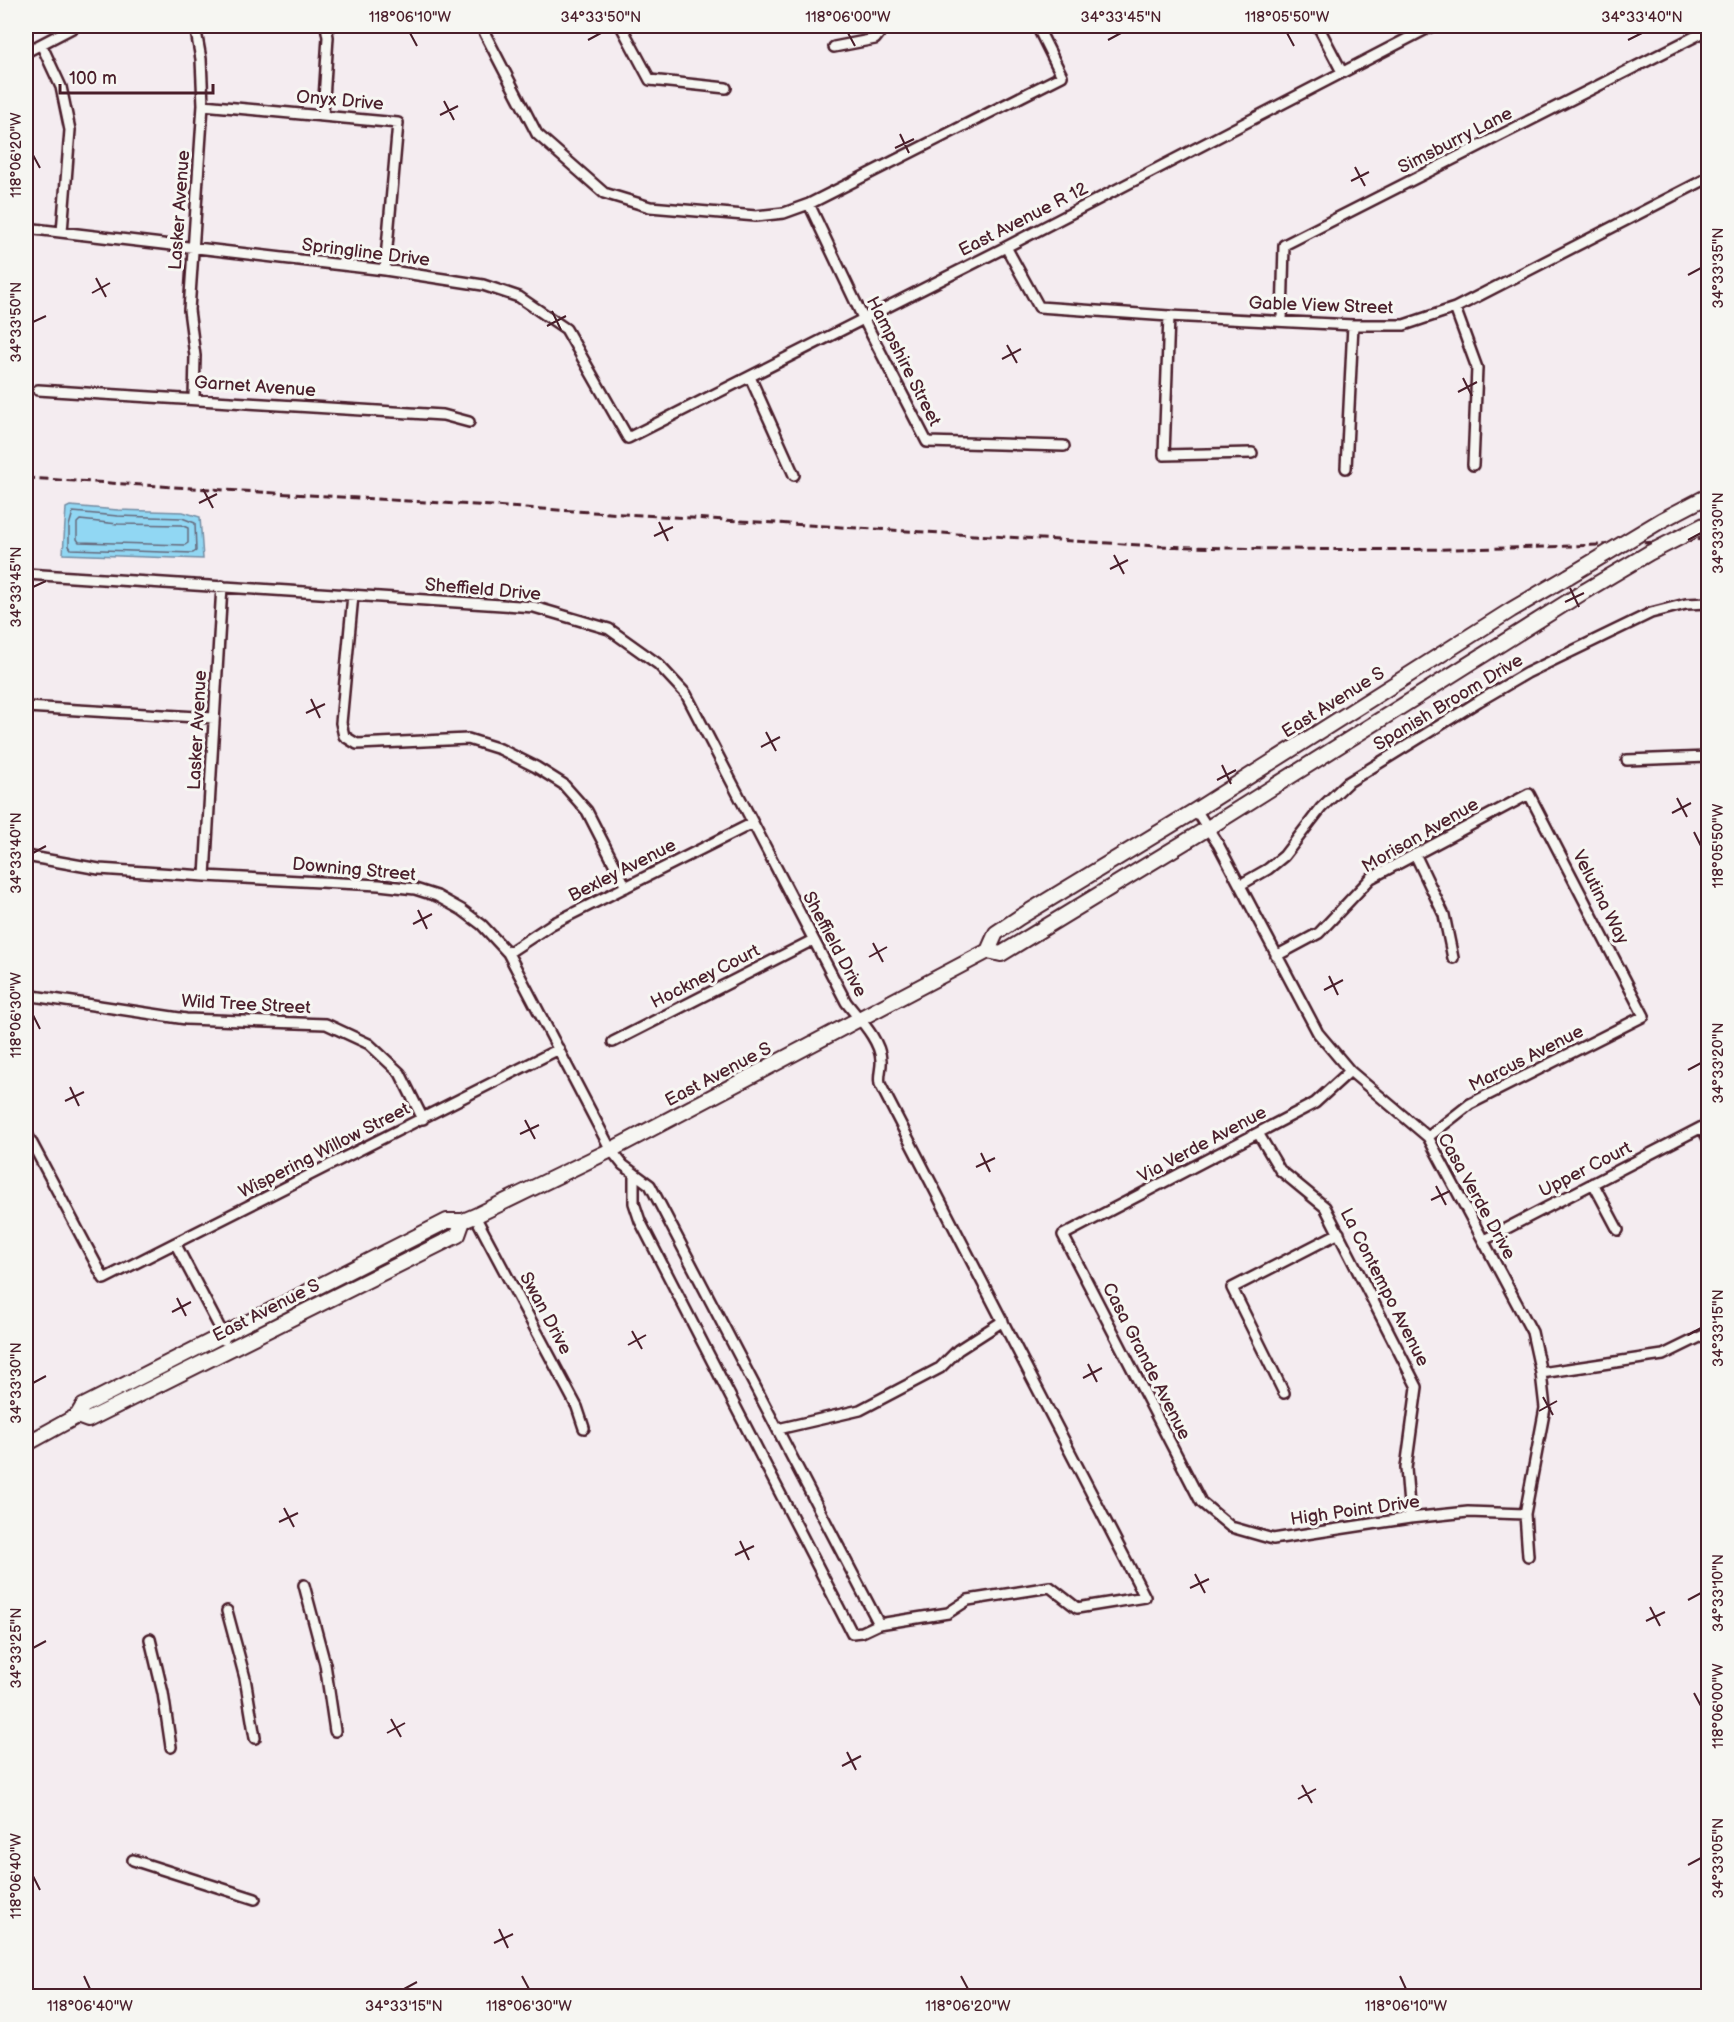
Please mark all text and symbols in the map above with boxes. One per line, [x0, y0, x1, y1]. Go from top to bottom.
text: 118°06'10"W [369, 8, 452, 27]
text: 34°33'50"N [561, 8, 641, 27]
text: 118°06'00"W [805, 8, 891, 27]
text: 34°33'45"N [1080, 8, 1162, 27]
text: 118°05'50"W [1245, 8, 1330, 27]
text: 34°33'40"N [1601, 8, 1683, 27]
scale bar [60, 57, 213, 95]
text: 100 m [69, 68, 117, 89]
street label: Onyx Drive [295, 86, 385, 115]
street label: Simsburry Lane [1395, 102, 1516, 178]
text: 118°06'20"W [7, 112, 26, 198]
street label: Lasker Avenue [165, 149, 194, 271]
street label: East Avenue R 12 [955, 178, 1092, 261]
text: 34°33'35"N [1709, 227, 1728, 309]
street label: Springline Drive [301, 234, 431, 271]
text: 34°33'50"N [7, 282, 26, 362]
street label: Gable View Street [1248, 292, 1394, 319]
street label: Hampshire Street [862, 293, 945, 430]
street label: Garnet Avenue [193, 372, 317, 401]
text: 34°33'30"N [1709, 492, 1728, 574]
text: 34°33'45"N [7, 546, 26, 628]
street label: Sheffield Drive [424, 574, 542, 605]
street label: Spanish Broom Drive [1370, 649, 1527, 755]
street label: East Avenue S [1278, 662, 1389, 742]
street label: Lasker Avenue [184, 669, 211, 790]
street label: Morisan Avenue [1358, 793, 1482, 877]
text: 118°05'50"W [1709, 803, 1728, 888]
text: 34°33'40"N [7, 812, 26, 894]
street label: Bexley Avenue [565, 834, 680, 907]
street label: Velutina Way [1568, 847, 1634, 948]
street label: Downing Street [291, 854, 417, 885]
street label: Sheffield Drive [798, 888, 871, 1001]
street label: Hockney Court [647, 940, 764, 1013]
text: 118°06'30"W [7, 972, 26, 1058]
street label: Wild Tree Street [181, 991, 312, 1018]
street label: Marcus Avenue [1465, 1020, 1587, 1096]
text: 34°33'20"N [1709, 1022, 1728, 1104]
street label: East Avenue S [662, 1038, 775, 1111]
street label: Wispering Willow Street [235, 1098, 414, 1203]
street label: Via Verde Avenue [1134, 1102, 1270, 1187]
street label: Casa Verde Drive [1433, 1129, 1520, 1263]
street label: Upper Court [1535, 1137, 1635, 1202]
street label: La Contempo Avenue [1336, 1205, 1434, 1370]
street label: Swan Drive [515, 1268, 576, 1358]
street label: East Avenue S [209, 1274, 323, 1346]
street label: Casa Grande Avenue [1098, 1279, 1195, 1443]
text: 34°33'15"N [1709, 1289, 1728, 1367]
text: 34°33'30"N [7, 1342, 26, 1424]
street label: High Point Drive [1289, 1491, 1421, 1530]
text: 34°33'10"N [1709, 1554, 1728, 1632]
text: 34°33'25"N [7, 1608, 26, 1688]
text: 118°06'00"W [1709, 1663, 1728, 1749]
text: 34°33'05"N [1709, 1818, 1728, 1898]
text: 118°06'40"W [7, 1833, 26, 1919]
text: 118°06'40"W [47, 1997, 133, 2016]
text: 34°33'15"N [365, 1997, 443, 2016]
text: 118°06'30"W [486, 1997, 572, 2016]
text: 118°06'20"W [925, 1997, 1011, 2016]
text: 118°06'10"W [1365, 1997, 1448, 2016]

